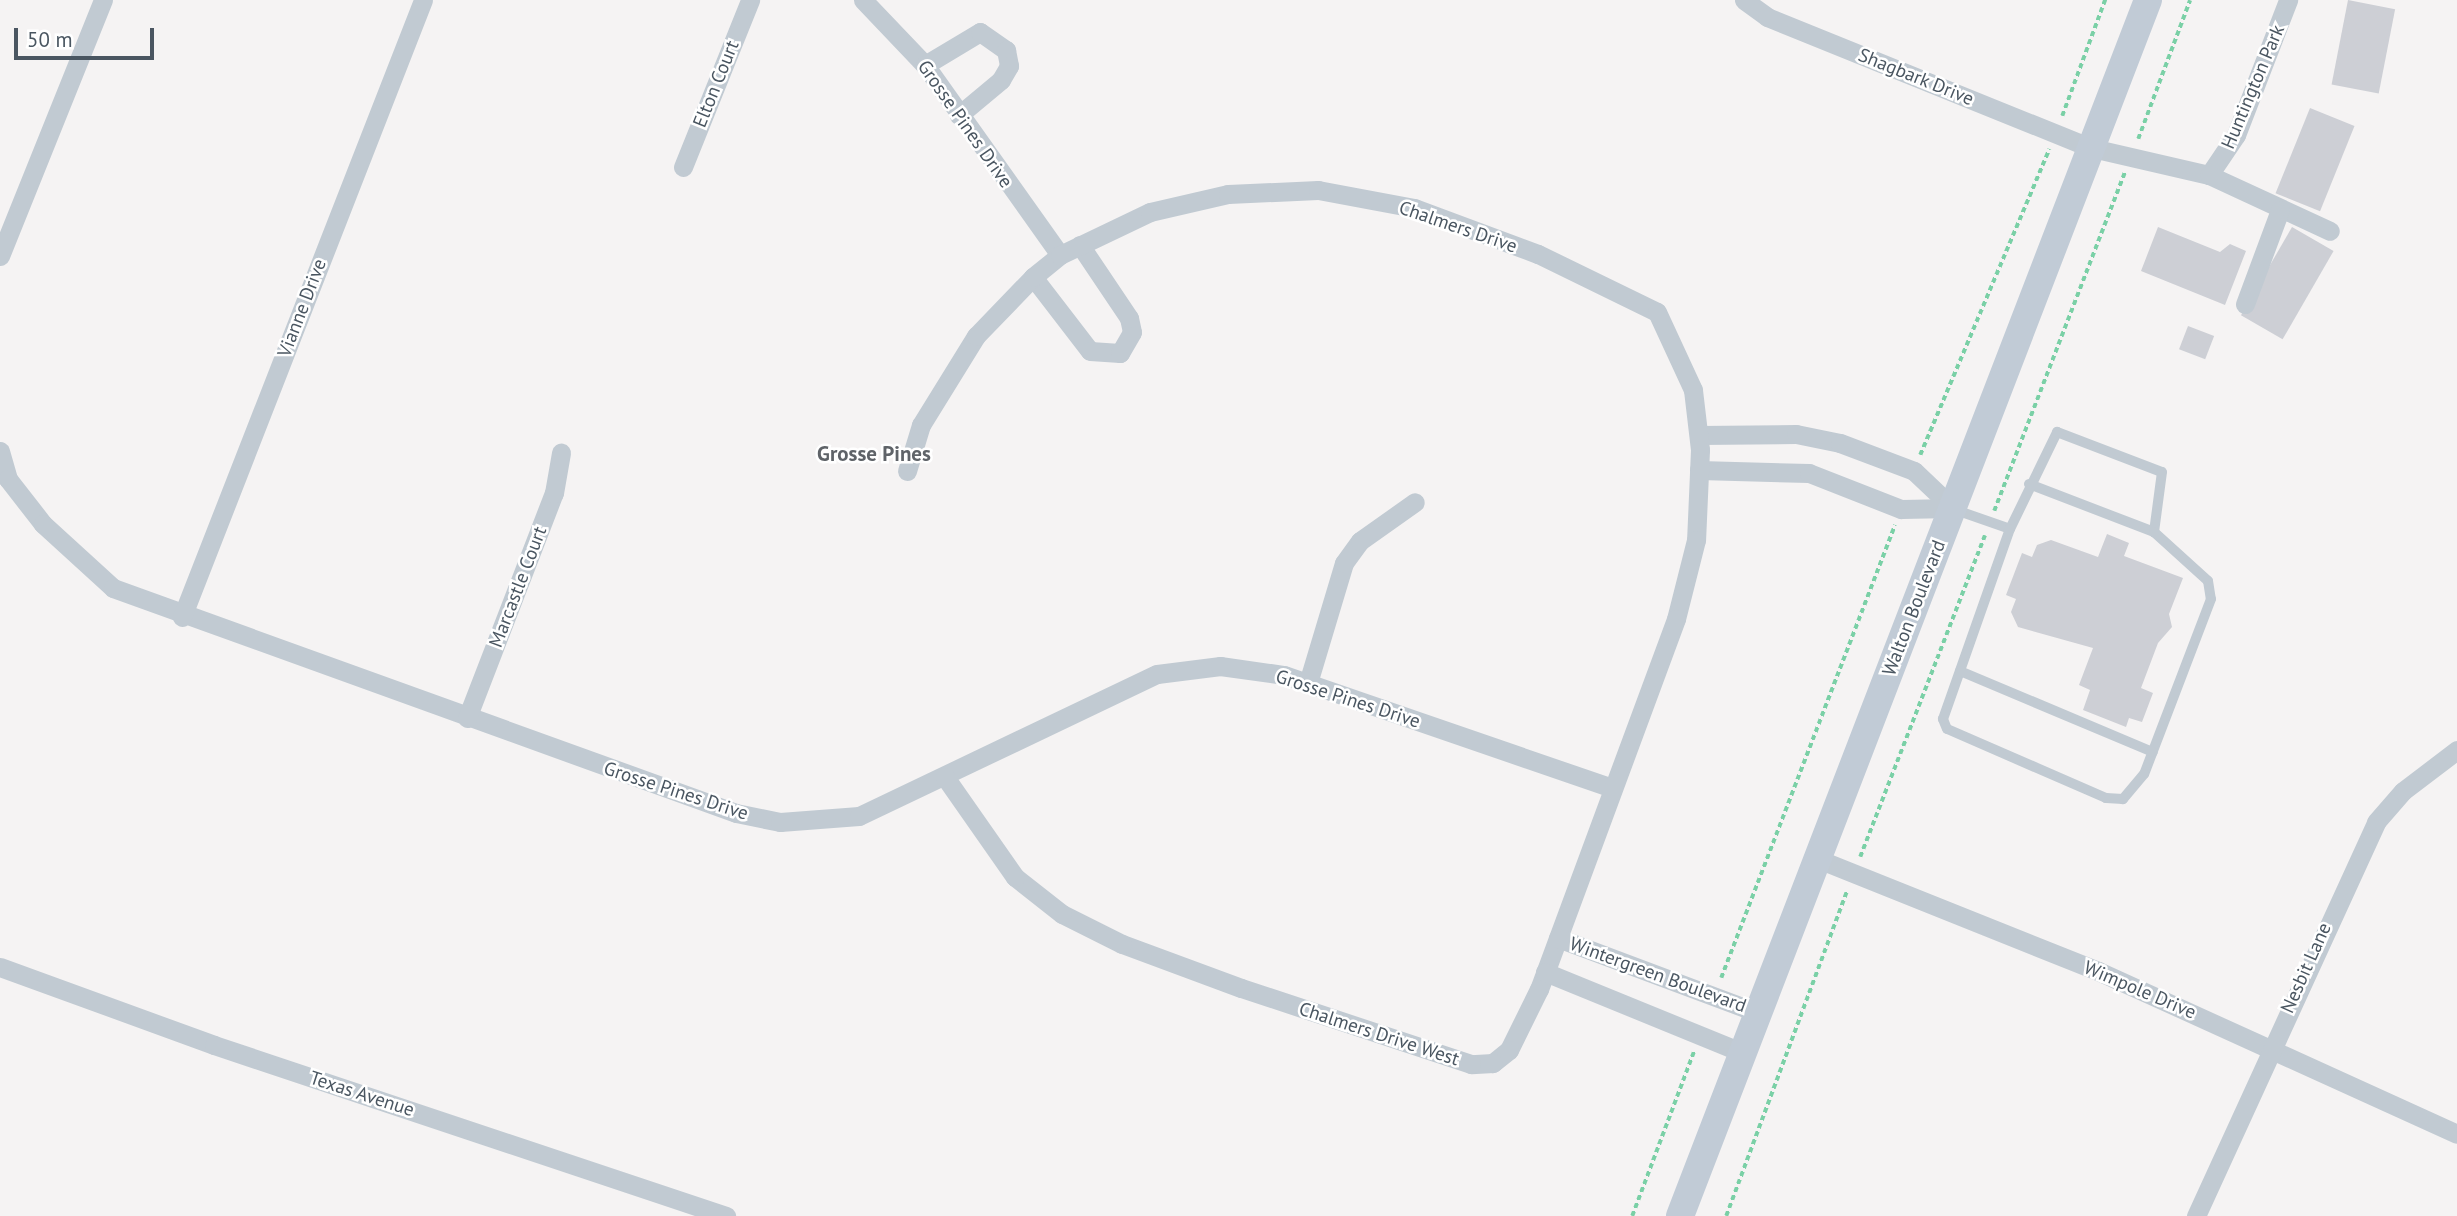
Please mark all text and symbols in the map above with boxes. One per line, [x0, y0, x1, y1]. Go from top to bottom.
scale bar [18, 14, 158, 58]
street label: Huntington Park [2217, 22, 2289, 152]
text: 50 m [27, 26, 73, 53]
street label: Elton Court [688, 37, 744, 131]
street label: Shagbark Drive [1855, 43, 1977, 111]
street label: Grosse Pines Drive [913, 56, 1017, 192]
street label: Chalmers Drive [1396, 196, 1520, 258]
street label: Vianne Drive [273, 256, 331, 360]
district label: Grosse Pines [817, 441, 931, 467]
street label: Marcastle Court [484, 523, 552, 651]
street label: Walton Boulevard [1878, 537, 1950, 679]
street label: Grosse Pines Drive [1273, 665, 1423, 733]
street label: Grosse Pines Drive [601, 757, 751, 825]
street label: Nesbit Lane [2276, 919, 2336, 1017]
street label: Wintergreen Boulevard [1567, 932, 1749, 1018]
street label: Wimpole Drive [2081, 956, 2199, 1024]
street label: Chalmers Drive West [1296, 997, 1462, 1071]
street label: Texas Avenue [307, 1066, 417, 1122]

